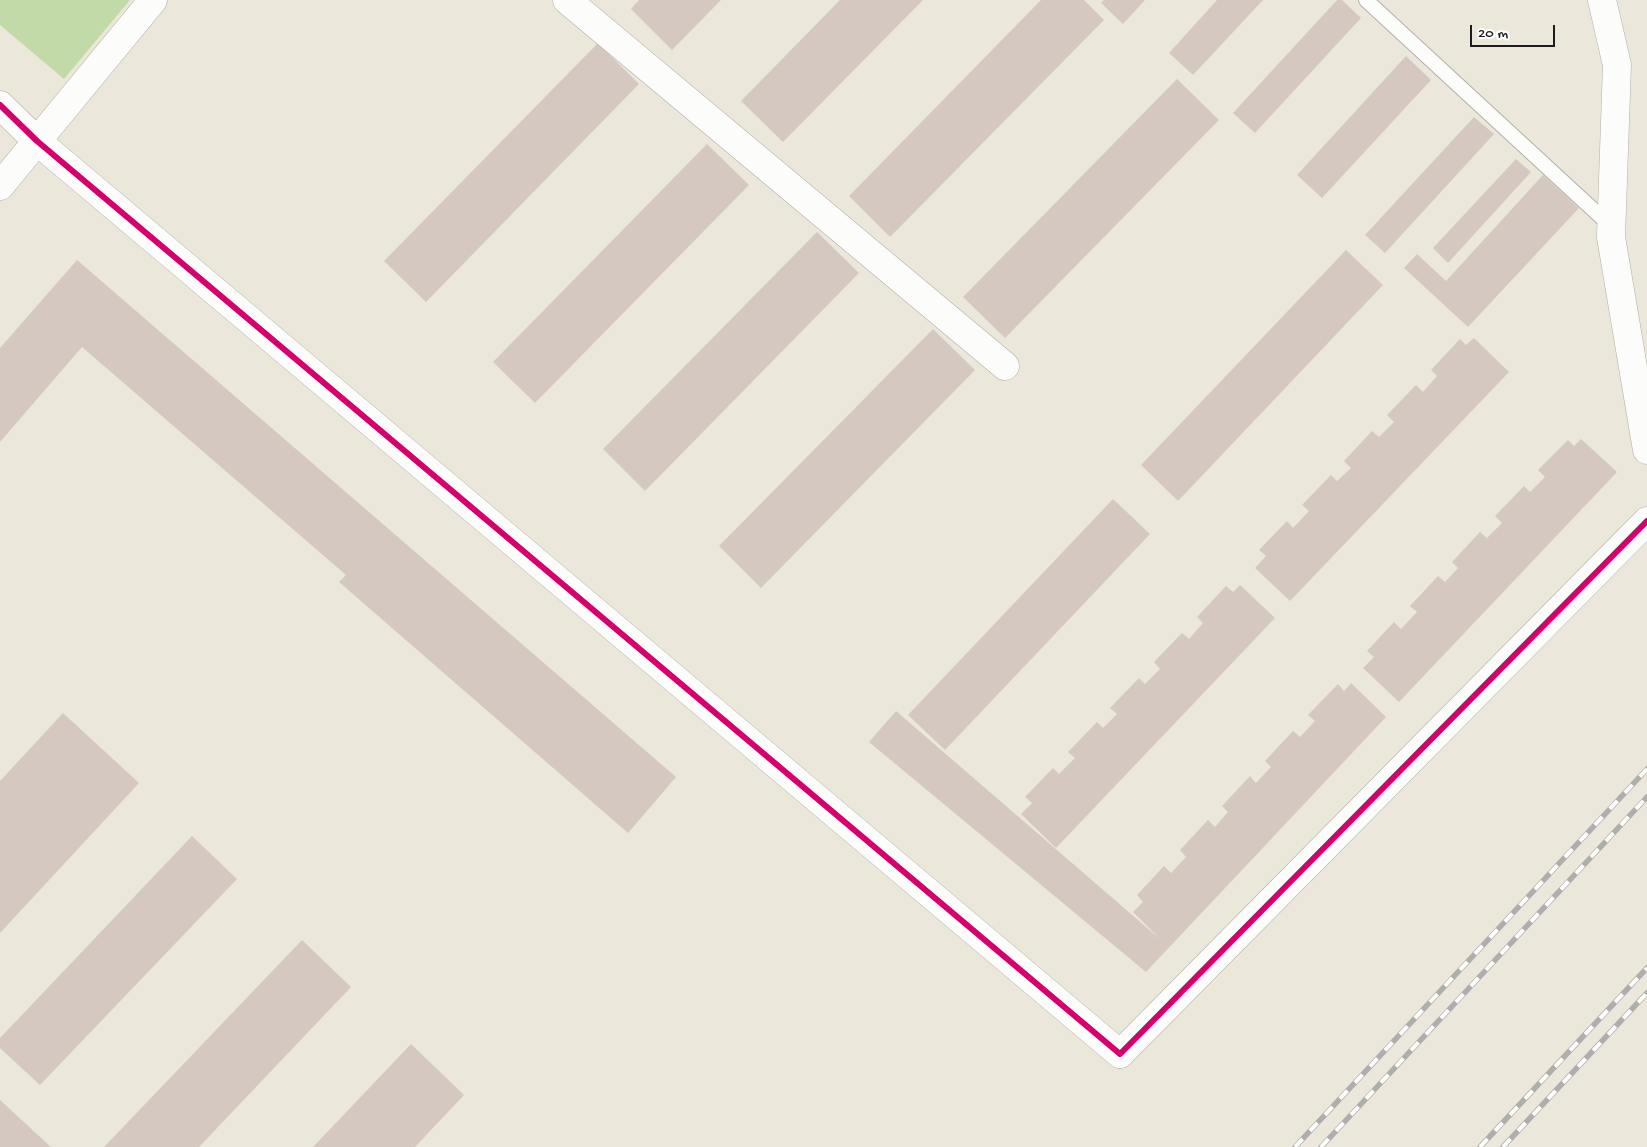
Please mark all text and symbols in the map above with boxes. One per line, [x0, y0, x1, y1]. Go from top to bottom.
scale bar [1472, 15, 1557, 47]
text: 20 m [1478, 25, 1508, 43]

